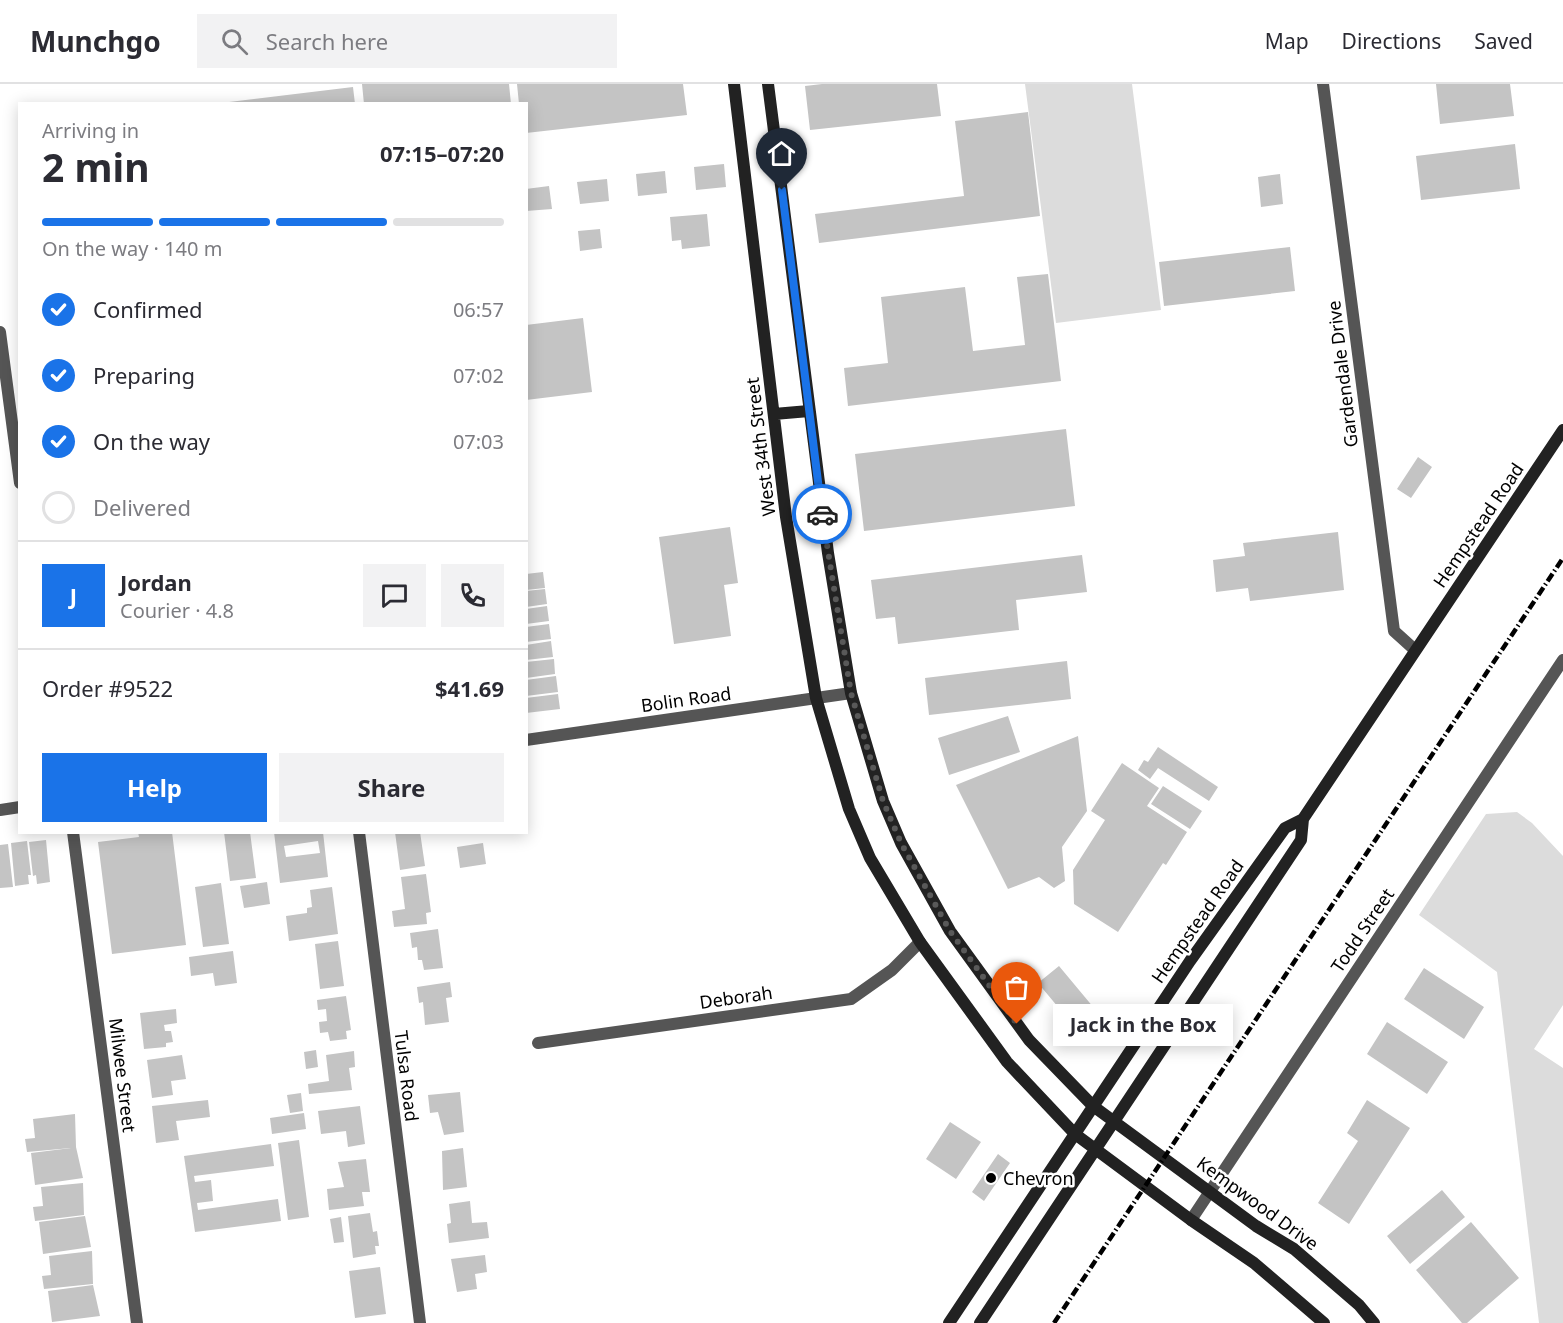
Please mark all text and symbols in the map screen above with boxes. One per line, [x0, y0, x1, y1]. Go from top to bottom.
search box [197, 14, 617, 68]
text: Munchgo [30, 22, 161, 60]
icon: search [218, 25, 251, 58]
text: Search here [266, 26, 388, 56]
text: Map [1265, 27, 1309, 55]
text: Directions [1342, 27, 1441, 55]
text: Saved [1474, 27, 1533, 55]
text: Arriving in [42, 117, 139, 144]
pin [756, 128, 807, 190]
icon: home [765, 137, 798, 170]
text: 07:15–07:20 [380, 138, 504, 168]
text: 2 min [42, 140, 149, 193]
text: On the way · 140 m [42, 235, 222, 262]
icon: check [42, 293, 75, 326]
text: Confirmed [93, 294, 203, 324]
text: 06:57 [453, 296, 504, 323]
street label: Gardendale Drive [1321, 299, 1363, 449]
icon: check [42, 359, 75, 392]
text: Preparing [93, 360, 195, 390]
text: 07:02 [453, 362, 504, 389]
street label: West 34th Street [740, 376, 780, 518]
icon: check [42, 425, 75, 458]
text: On the way [93, 426, 210, 456]
text: 07:03 [453, 428, 504, 455]
street label: Hempstead Road [1427, 458, 1529, 592]
courier [792, 484, 852, 544]
text: Delivered [93, 492, 191, 522]
icon: car [806, 498, 839, 531]
button: chat [363, 564, 426, 627]
button: phone [441, 564, 504, 627]
text: Jordan [120, 567, 192, 597]
text: J [70, 580, 77, 610]
text: Courier · 4.8 [120, 597, 234, 624]
text: Order #9522 [42, 673, 173, 703]
text: $41.69 [435, 673, 504, 703]
street label: Bolin Road [639, 681, 733, 717]
button: Help [42, 753, 267, 822]
button: Share [279, 753, 504, 822]
street label: Hempstead Road [1145, 854, 1249, 988]
street label: Todd Street [1325, 883, 1399, 977]
pin [991, 962, 1042, 1024]
icon: bag [1000, 971, 1033, 1004]
street label: Deborah [698, 980, 774, 1014]
callout: Jack in the Box [1053, 1003, 1233, 1045]
text: Jack in the Box [1070, 1011, 1216, 1038]
street label: Milwee Street [104, 1016, 142, 1134]
street label: Tulsa Road [390, 1029, 424, 1123]
street label: Kempwood Drive [1192, 1151, 1324, 1255]
place label: Chevron [1003, 1166, 1074, 1190]
marker: Chevron [984, 1171, 998, 1185]

